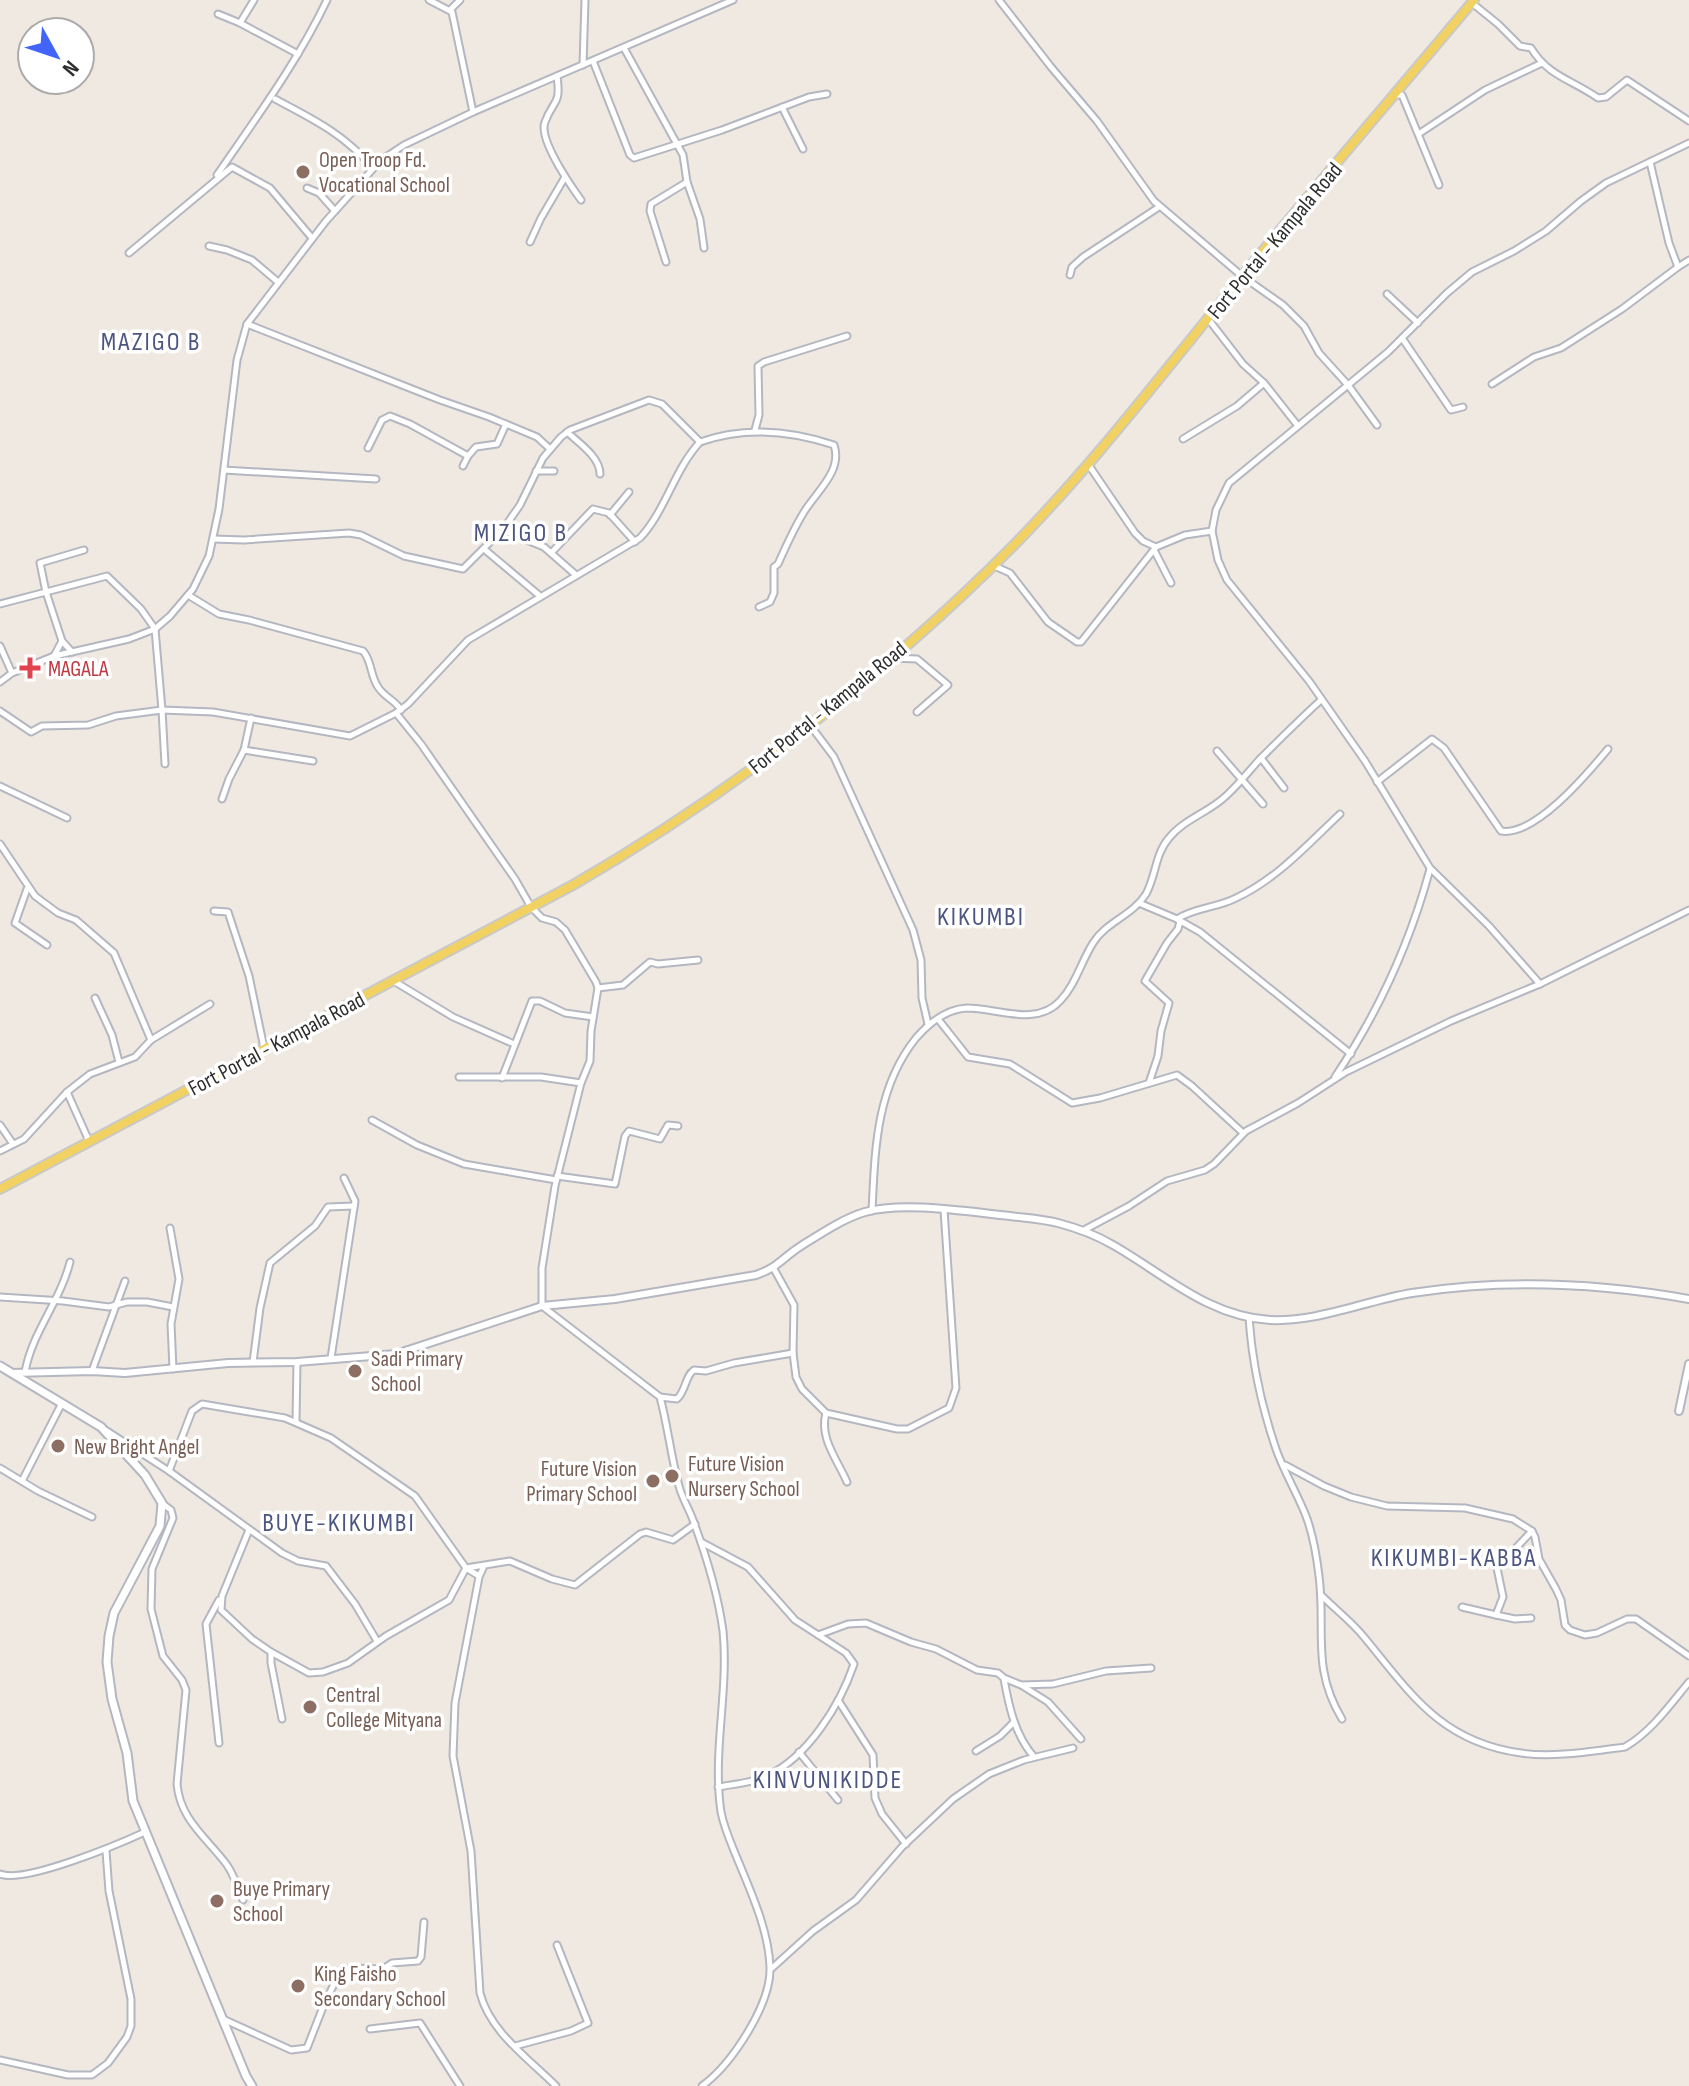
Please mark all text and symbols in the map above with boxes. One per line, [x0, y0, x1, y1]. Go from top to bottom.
north arrow [16, 16, 96, 96]
text: N [56, 55, 84, 81]
place label: Open Troop Fd. Vocational School [319, 147, 450, 199]
street label: Fort Portal - Kampala Road [1202, 157, 1348, 325]
marker: Open Troop Fd. Vocational School [294, 163, 312, 181]
district label: MAZIGO B [101, 327, 201, 358]
district label: MIZIGO B [474, 518, 568, 549]
street label: Fort Portal - Kampala Road [743, 636, 913, 780]
place label: MAGALA [48, 656, 109, 683]
marker: MAGALA [19, 657, 41, 679]
district label: KIKUMBI [937, 902, 1025, 933]
street label: Fort Portal - Kampala Road [184, 986, 370, 1102]
place label: Sadi Primary School [371, 1346, 463, 1398]
marker: Sadi Primary School [346, 1362, 364, 1380]
place label: New Bright Angel [74, 1434, 199, 1461]
marker: New Bright Angel [49, 1437, 67, 1455]
place label: Future Vision Nursery School [688, 1451, 800, 1503]
place label: Future Vision Primary School [526, 1456, 637, 1508]
marker: Future Vision Nursery School [663, 1467, 681, 1485]
marker: Future Vision Primary School [644, 1472, 662, 1490]
district label: BUYE-KIKUMBI [262, 1508, 416, 1539]
district label: KIKUMBI-KABBA [1371, 1543, 1537, 1574]
place label: Central College Mityana [326, 1682, 442, 1734]
marker: Central College Mityana [301, 1698, 319, 1716]
district label: KINVUNIKIDDE [753, 1765, 903, 1796]
place label: Buye Primary School [233, 1876, 330, 1928]
marker: Buye Primary School [208, 1892, 226, 1910]
place label: King Faisho Secondary School [314, 1961, 446, 2013]
marker: King Faisho Secondary School [289, 1977, 307, 1995]

